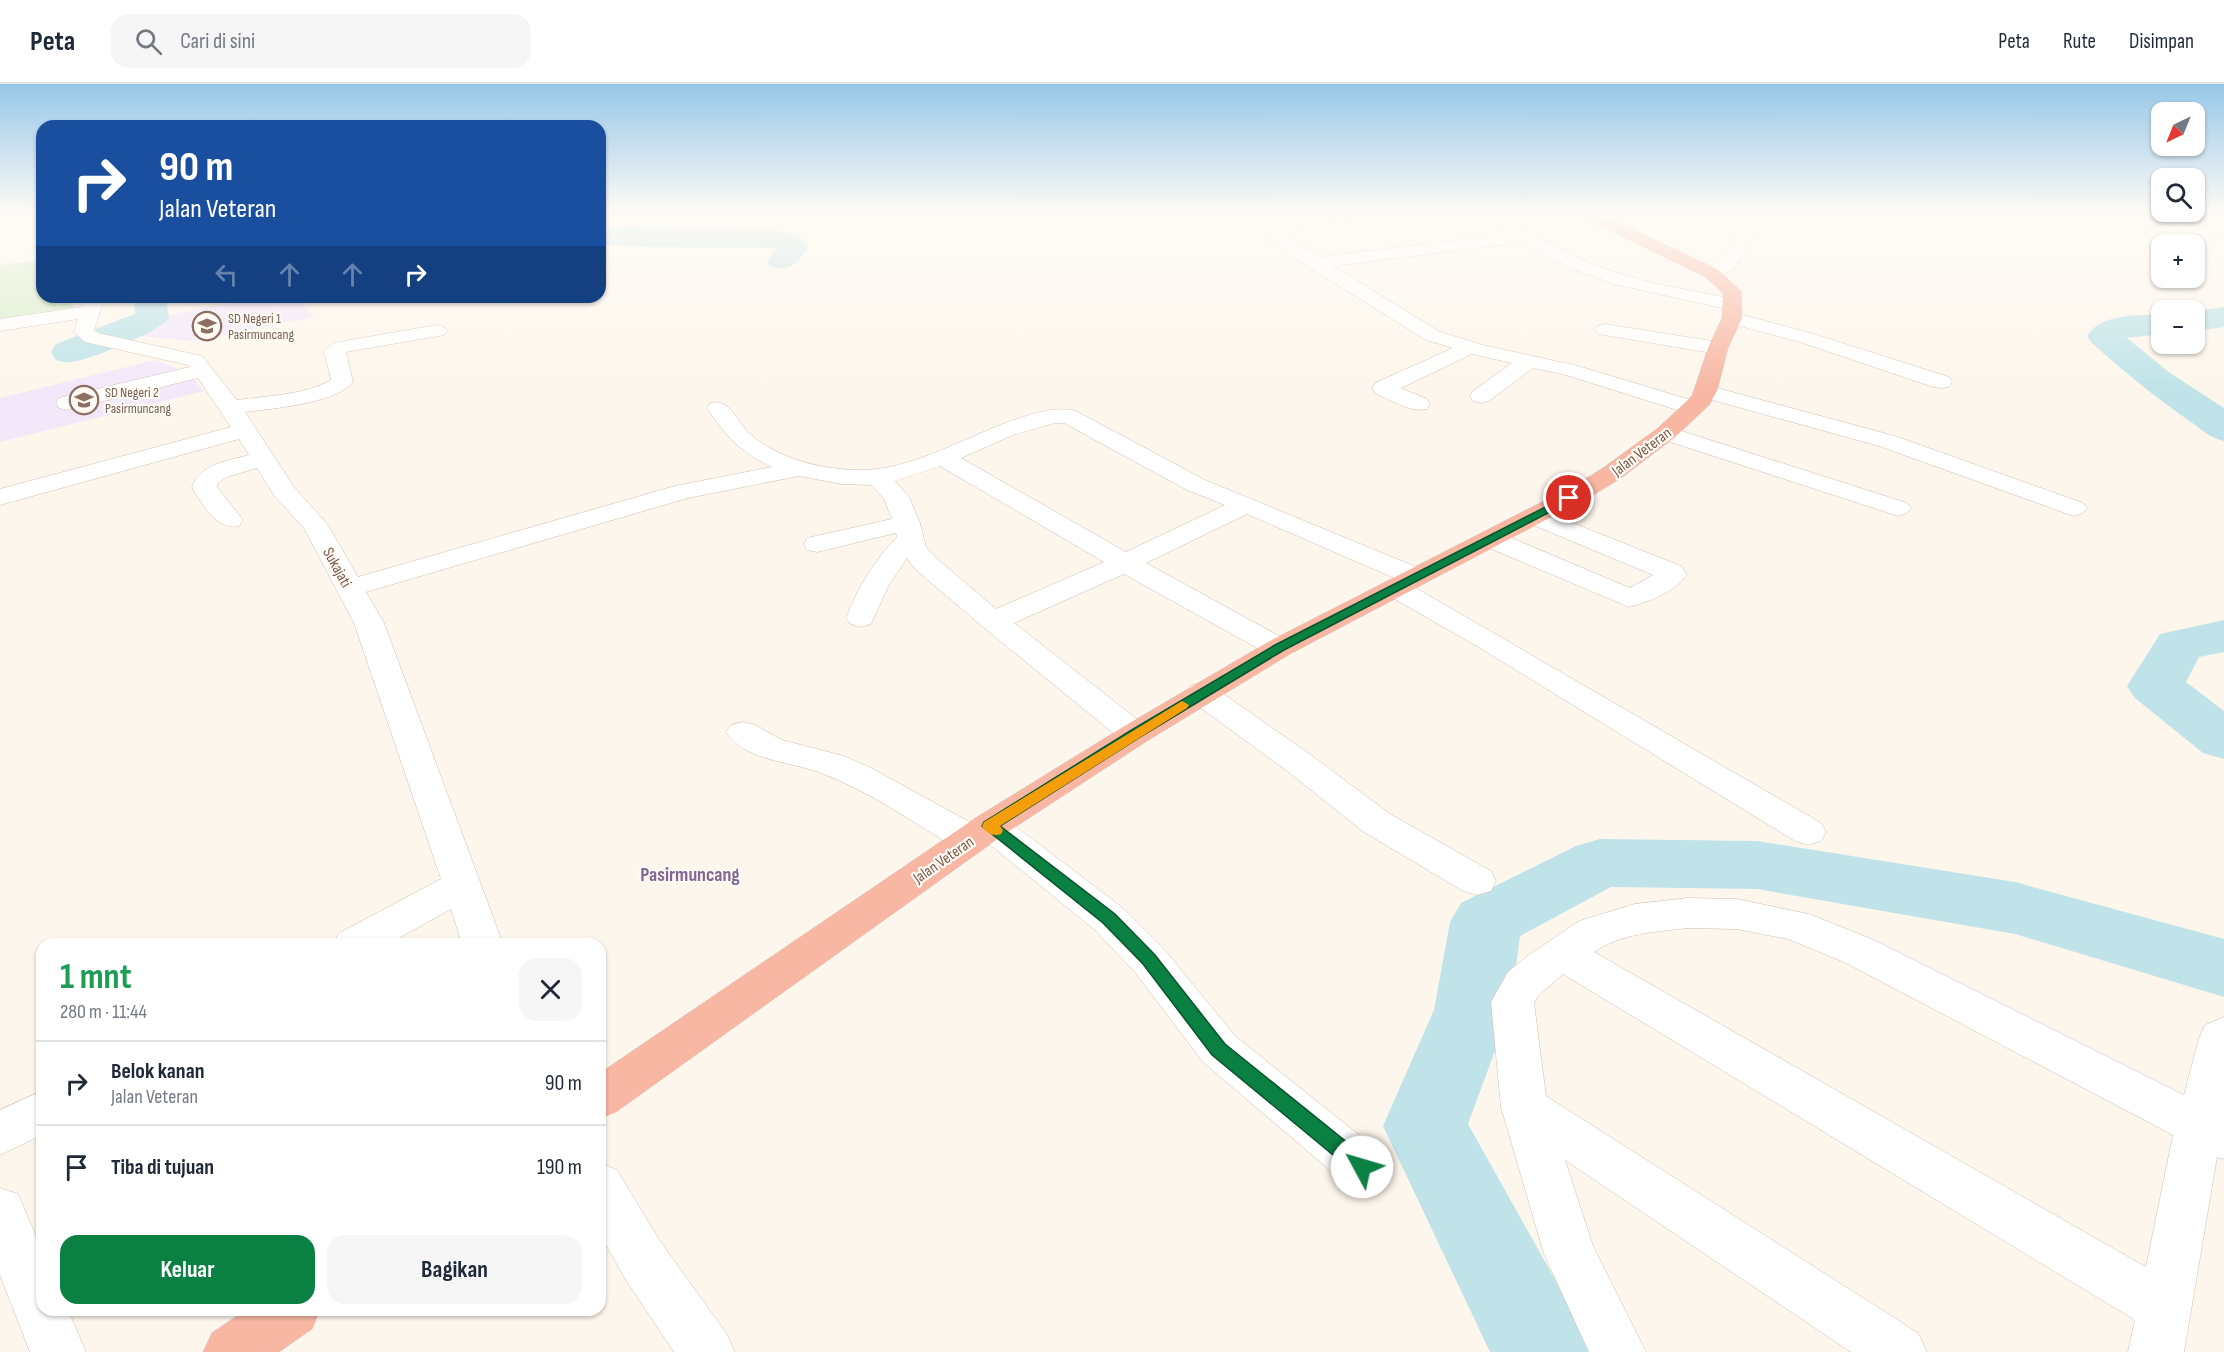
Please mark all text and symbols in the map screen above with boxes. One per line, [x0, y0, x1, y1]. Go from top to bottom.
search box [111, 14, 531, 68]
text: Peta [30, 25, 75, 58]
icon: search [132, 25, 165, 58]
text: Cari di sini [180, 28, 255, 55]
text: Peta [1998, 29, 2030, 54]
text: Rute [2063, 29, 2096, 54]
text: Disimpan [2129, 29, 2194, 54]
north arrow [2151, 102, 2205, 156]
map controls [2151, 102, 2205, 354]
text: 90 m [159, 142, 233, 193]
icon: right [60, 144, 138, 222]
button: search [2151, 168, 2205, 222]
text: Jalan Veteran [159, 193, 276, 225]
button: + [2151, 234, 2205, 288]
icon: left [210, 258, 243, 291]
icon: ahead [273, 258, 306, 291]
icon: ahead [336, 258, 369, 291]
icon: right [399, 258, 432, 291]
button: − [2151, 300, 2205, 354]
school or university icon: SD Negeri 1 Pasirmuncang [191, 310, 223, 342]
place label: SD Negeri 1 Pasirmuncang [228, 310, 294, 343]
school or university icon: SD Negeri 2 Pasirmuncang [68, 384, 100, 416]
place label: SD Negeri 2 Pasirmuncang [105, 384, 171, 417]
street label: Jalan Veteran [1608, 424, 1675, 481]
pin [1543, 472, 1594, 523]
icon: arrive [1552, 481, 1585, 514]
street label: Sukajati [318, 544, 355, 591]
street label: Jalan Veteran [909, 832, 978, 889]
district label: Pasirmuncang [640, 863, 740, 887]
text: 1 mnt [60, 956, 132, 999]
button: close [519, 958, 582, 1021]
text: 280 m · 11:44 [60, 1000, 147, 1024]
text: Belok kanan [111, 1058, 204, 1085]
icon: right [60, 1067, 93, 1100]
text: 90 m [545, 1070, 582, 1097]
text: Jalan Veteran [111, 1085, 198, 1109]
position arrow [1330, 1135, 1394, 1199]
icon: arrive [60, 1151, 93, 1184]
text: Tiba di tujuan [111, 1154, 214, 1181]
text: 190 m [537, 1154, 582, 1181]
button: Keluar [60, 1235, 315, 1304]
button: Bagikan [327, 1235, 582, 1304]

